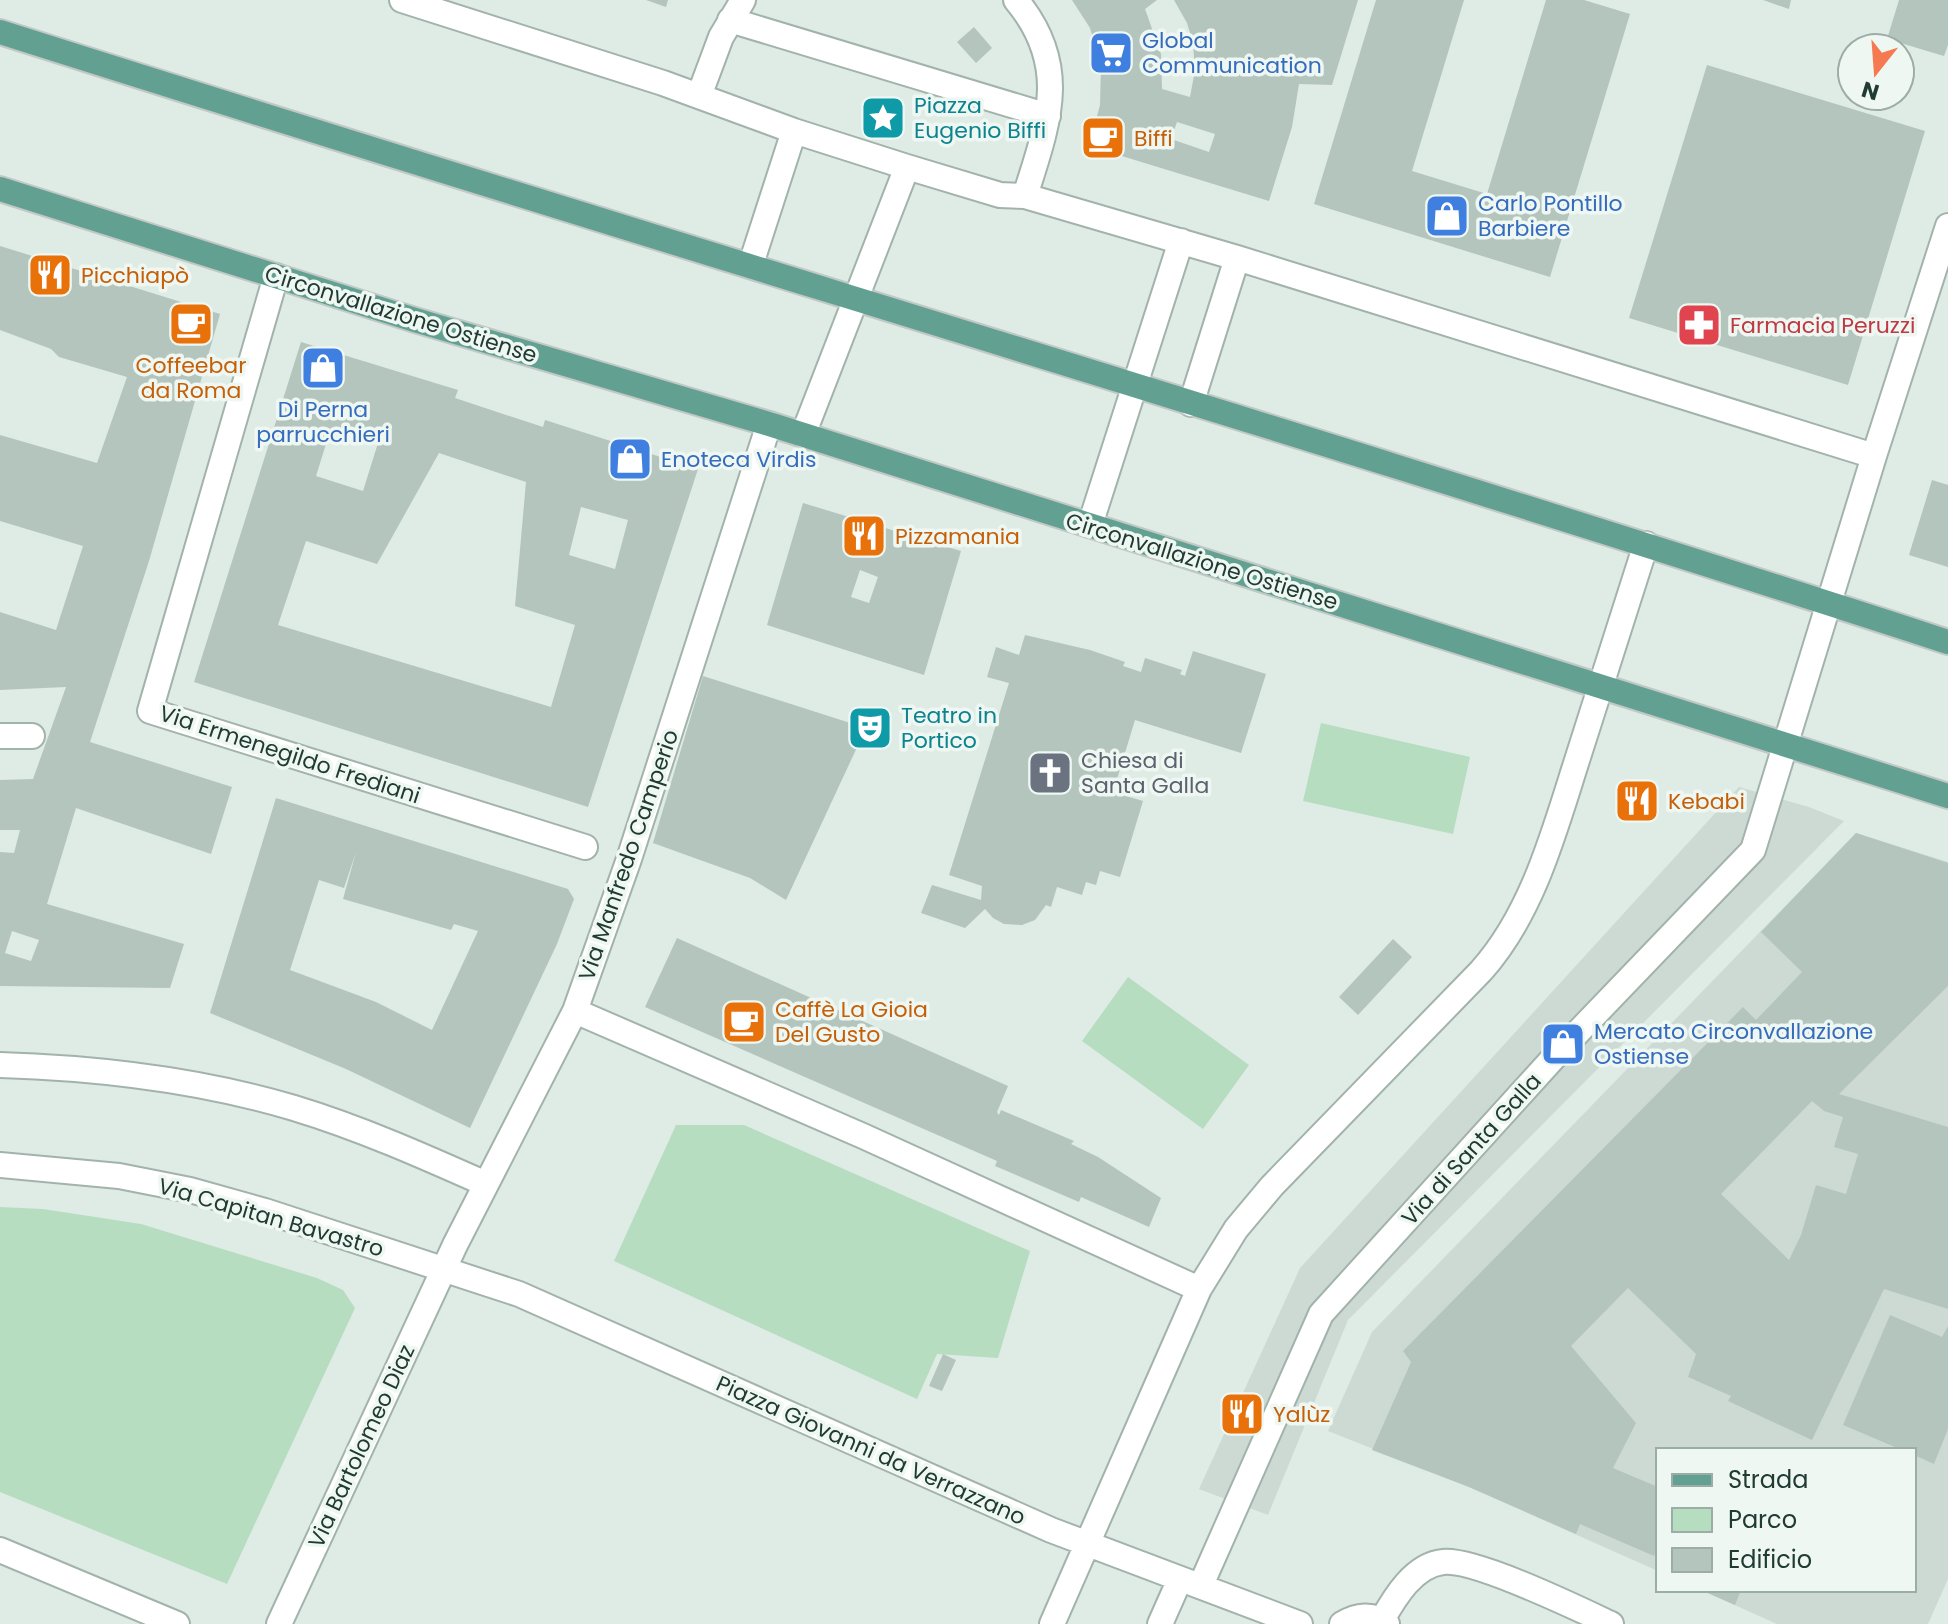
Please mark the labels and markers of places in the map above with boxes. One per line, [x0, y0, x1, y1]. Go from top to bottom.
place label: Global Communication [1142, 25, 1322, 81]
supermarket icon: Global Communication [1087, 29, 1135, 77]
place label: Piazza Eugenio Biffi [914, 90, 1046, 146]
place icon: Piazza Eugenio Biffi [859, 94, 907, 142]
cafe icon: Biffi [1079, 114, 1127, 162]
place label: Biffi [1134, 123, 1173, 154]
place label: Carlo Pontillo Barbiere [1478, 188, 1623, 244]
shop icon: Carlo Pontillo Barbiere [1423, 192, 1471, 240]
restaurant icon: Picchiapò [26, 251, 74, 299]
place label: Picchiapò [81, 260, 189, 291]
cafe icon: Coffeebar da Roma [167, 300, 215, 348]
pharmacy icon: Farmacia Peruzzi [1675, 301, 1723, 349]
place label: Farmacia Peruzzi [1730, 310, 1915, 341]
shop icon: Di Perna parrucchieri [299, 344, 347, 392]
place label: Coffeebar da Roma [136, 350, 246, 406]
place label: Di Perna parrucchieri [256, 394, 390, 450]
shop icon: Enoteca Virdis [606, 435, 654, 483]
place label: Enoteca Virdis [661, 444, 816, 475]
restaurant icon: Pizzamania [840, 512, 888, 560]
place label: Pizzamania [895, 521, 1020, 552]
place label: Teatro in Portico [901, 700, 997, 756]
theatre icon: Teatro in Portico [846, 704, 894, 752]
place label: Chiesa di Santa Galla [1081, 745, 1209, 801]
church icon: Chiesa di Santa Galla [1026, 749, 1074, 797]
restaurant icon: Kebabi [1613, 777, 1661, 825]
place label: Kebabi [1668, 786, 1745, 817]
place label: Caffè La Gioia Del Gusto [775, 994, 928, 1050]
cafe icon: Caffè La Gioia Del Gusto [720, 998, 768, 1046]
place label: Mercato Circonvallazione Ostiense [1594, 1016, 1873, 1072]
shop icon: Mercato Circonvallazione Ostiense [1539, 1020, 1587, 1068]
restaurant icon: Yalùz [1218, 1390, 1266, 1438]
place label: Yalùz [1273, 1399, 1330, 1430]

